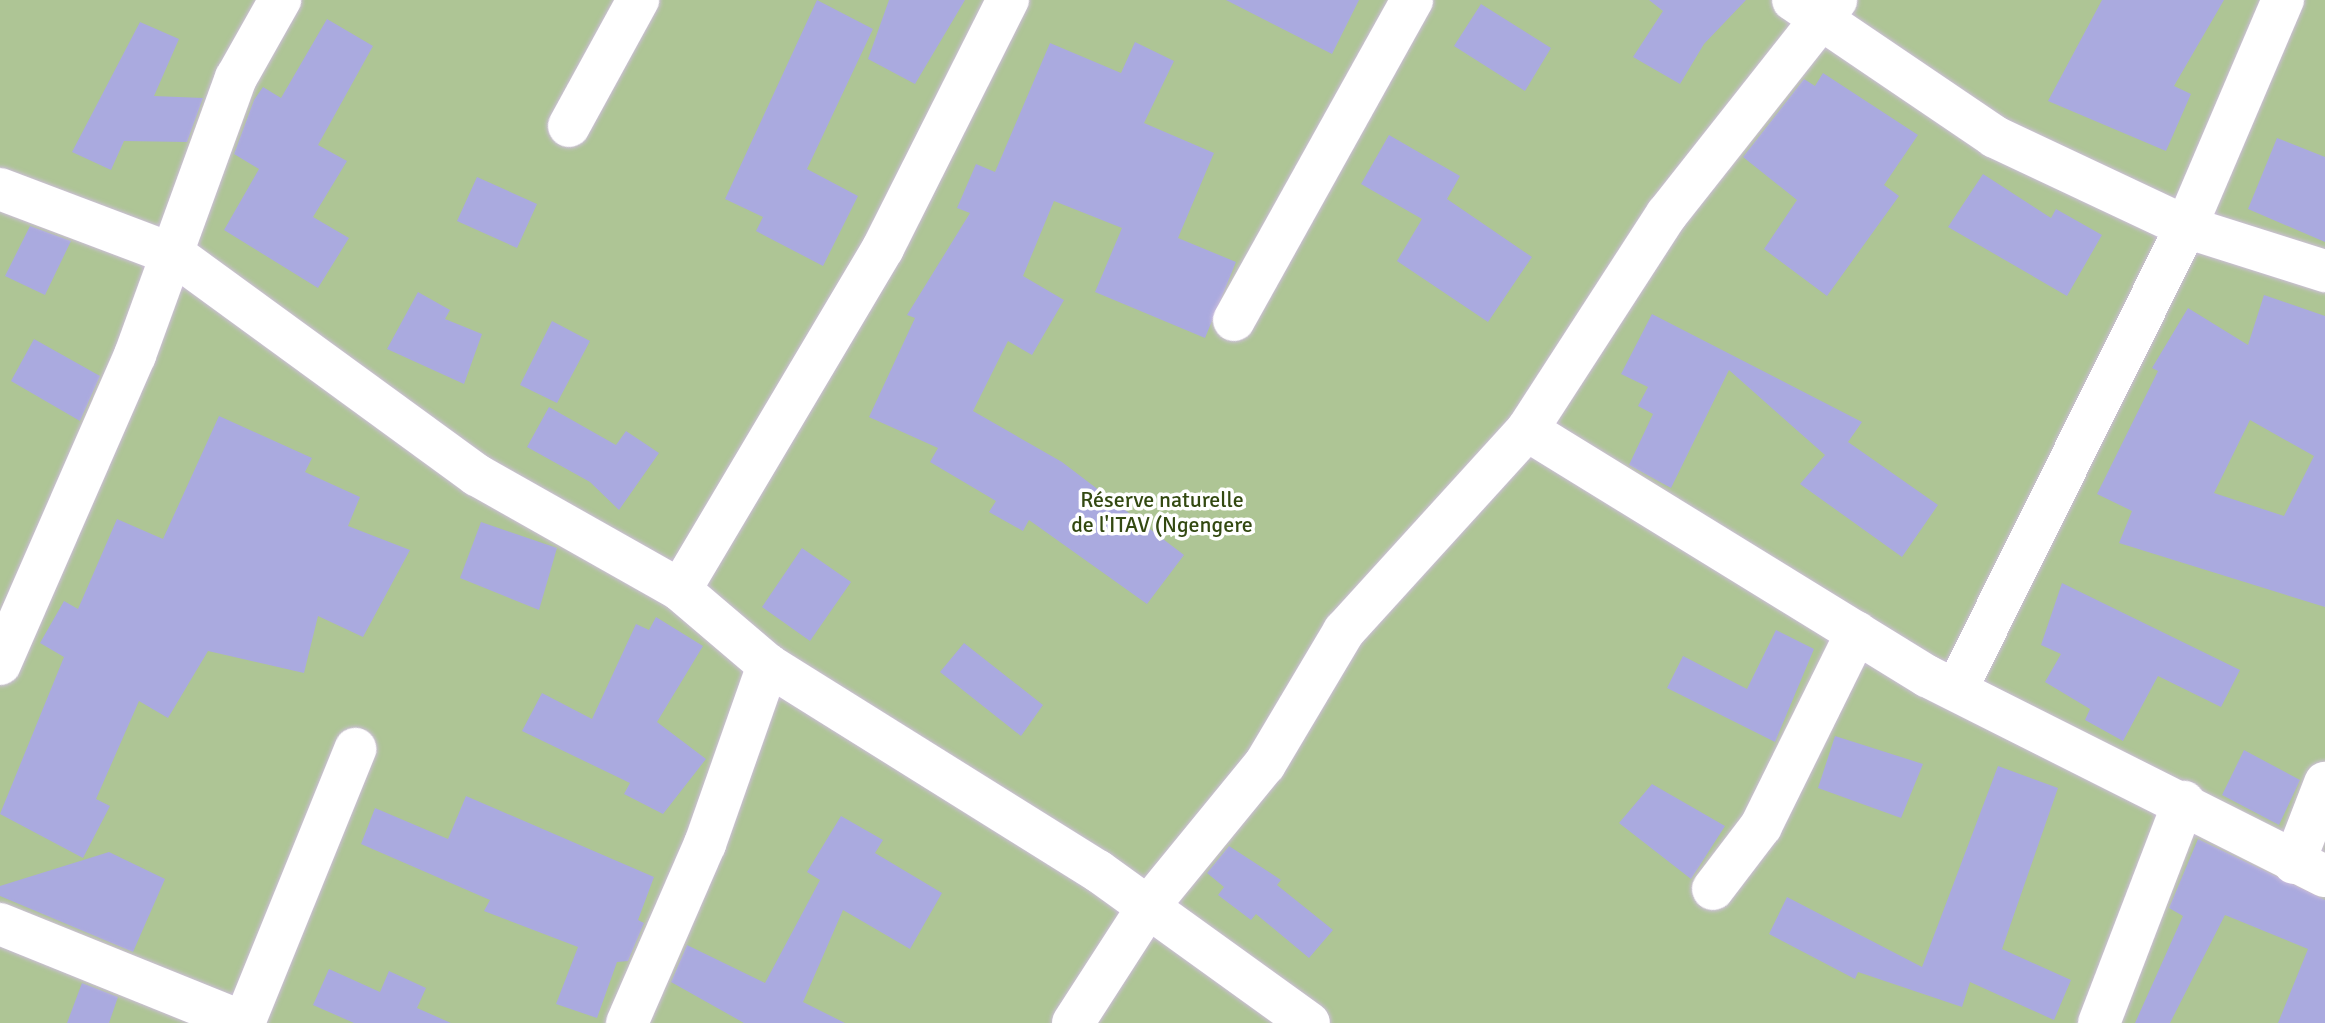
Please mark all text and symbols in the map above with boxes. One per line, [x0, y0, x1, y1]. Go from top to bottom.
park label: Réserve naturelle de l'ITAV (Ngengere [1071, 486, 1253, 538]

